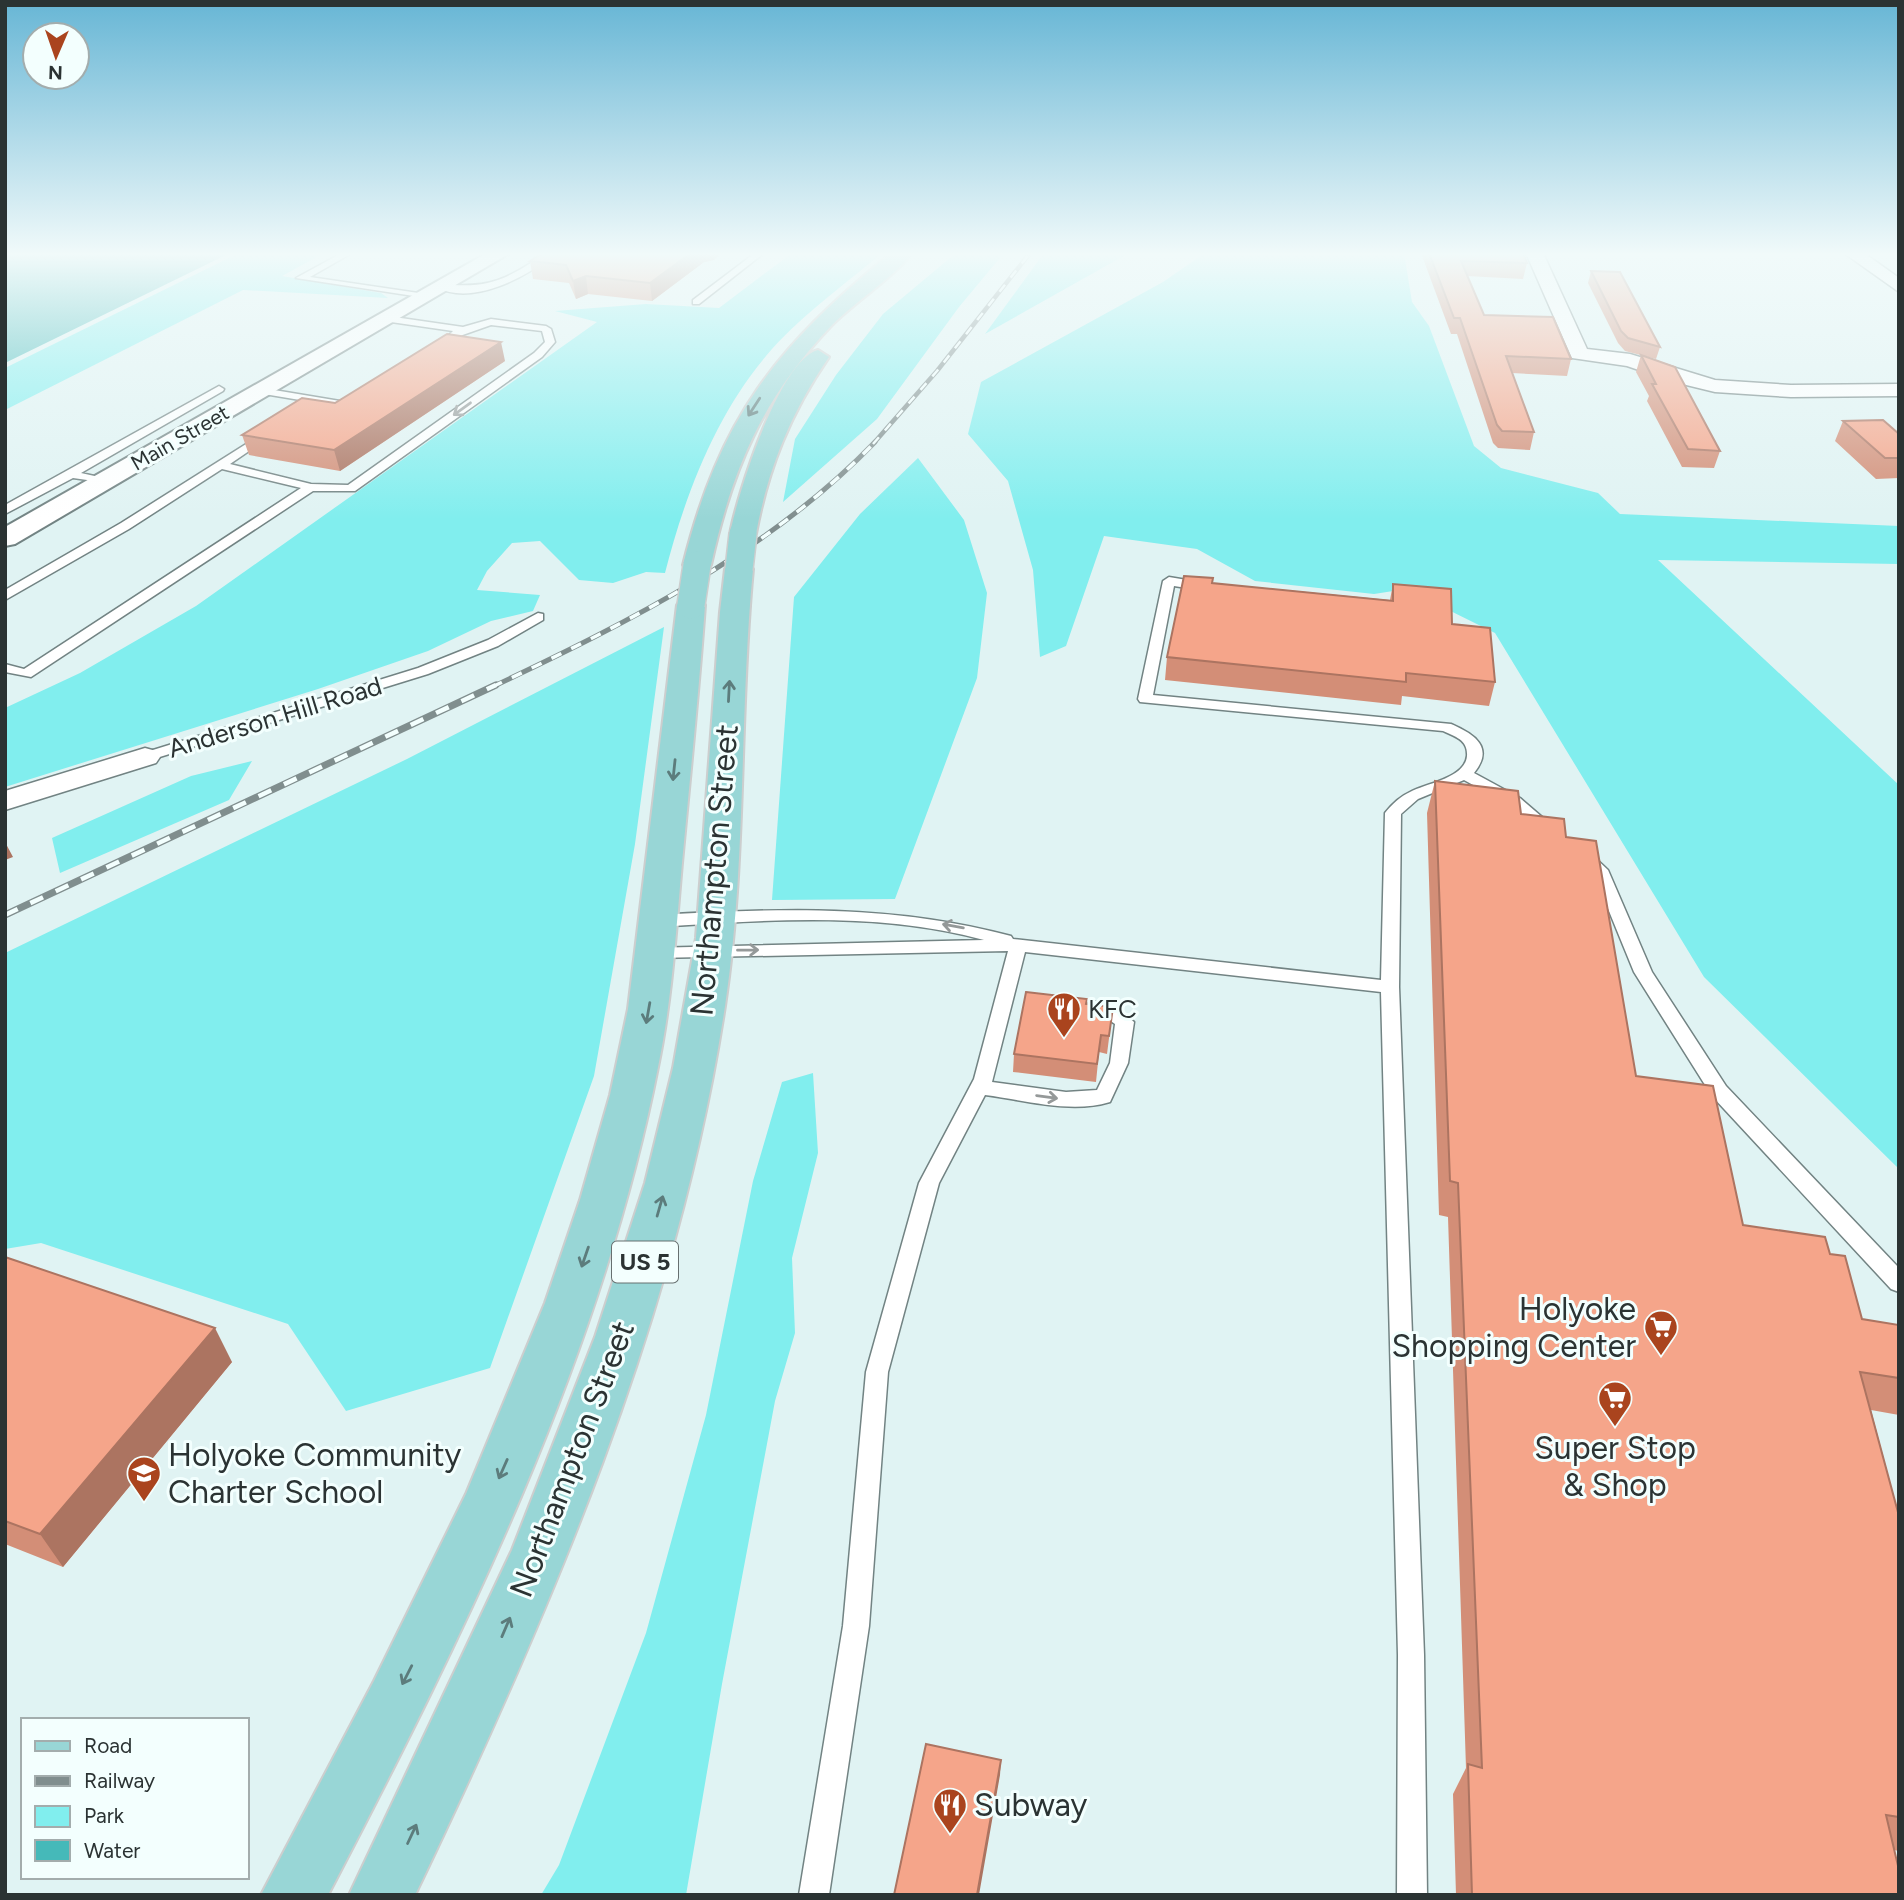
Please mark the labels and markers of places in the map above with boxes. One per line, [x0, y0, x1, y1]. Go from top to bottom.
restaurant icon: KFC [1045, 990, 1083, 1039]
place label: KFC [1088, 993, 1137, 1025]
place label: Holyoke Shopping Center [1391, 1290, 1636, 1365]
supermarket icon: Holyoke Shopping Center [1642, 1308, 1680, 1357]
supermarket icon: Super Stop & Shop [1596, 1379, 1634, 1428]
place label: Super Stop & Shop [1534, 1429, 1696, 1504]
place label: Holyoke Community Charter School [168, 1436, 462, 1511]
school or university icon: Holyoke Community Charter School [125, 1454, 163, 1503]
restaurant icon: Subway [931, 1786, 969, 1835]
place label: Subway [974, 1786, 1088, 1824]

